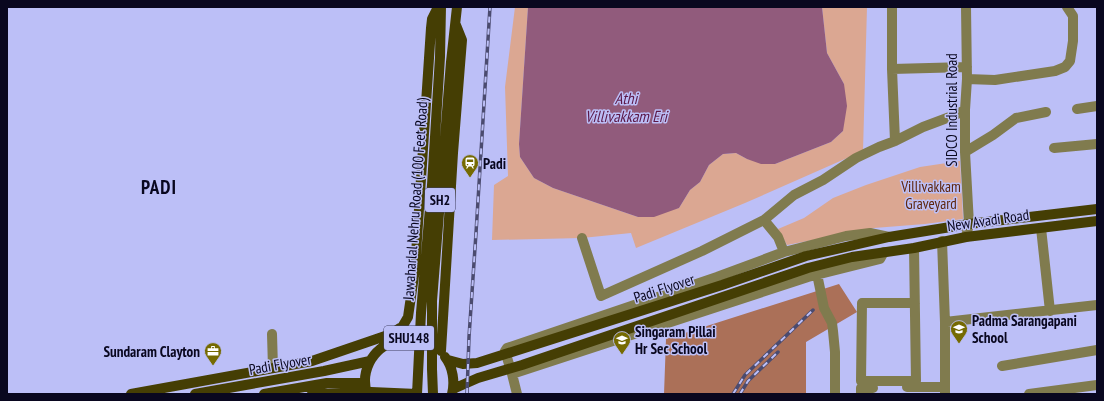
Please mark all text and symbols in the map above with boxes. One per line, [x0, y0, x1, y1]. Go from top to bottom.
street label: SIDCO Industrial Road [942, 53, 961, 167]
water label: Athi Villivakkam Eri [585, 88, 669, 126]
street label: Jawaharlal Nehru Road (100 Feet Road) [398, 97, 432, 302]
station icon: Padi [460, 153, 480, 178]
place label: Padi [483, 154, 506, 173]
district label: PADI [141, 175, 177, 199]
park label: Villivakkam Graveyard [900, 177, 961, 213]
road number: SH2 [425, 188, 455, 212]
street label: New Avadi Road [946, 205, 1030, 235]
street label: Padi Flyover [631, 269, 698, 307]
place label: Padma Sarangapani School [972, 311, 1077, 347]
school or university icon: Padma Sarangapani School [949, 319, 969, 344]
place label: Singaram Pillai Hr Sec School [635, 322, 716, 358]
road number: SHU148 [384, 326, 434, 350]
school or university icon: Singaram Pillai Hr Sec School [612, 330, 632, 355]
office icon: Sundaram Clayton [203, 341, 223, 366]
place label: Sundaram Clayton [103, 342, 200, 361]
street label: Padi Flyover [247, 349, 314, 379]

